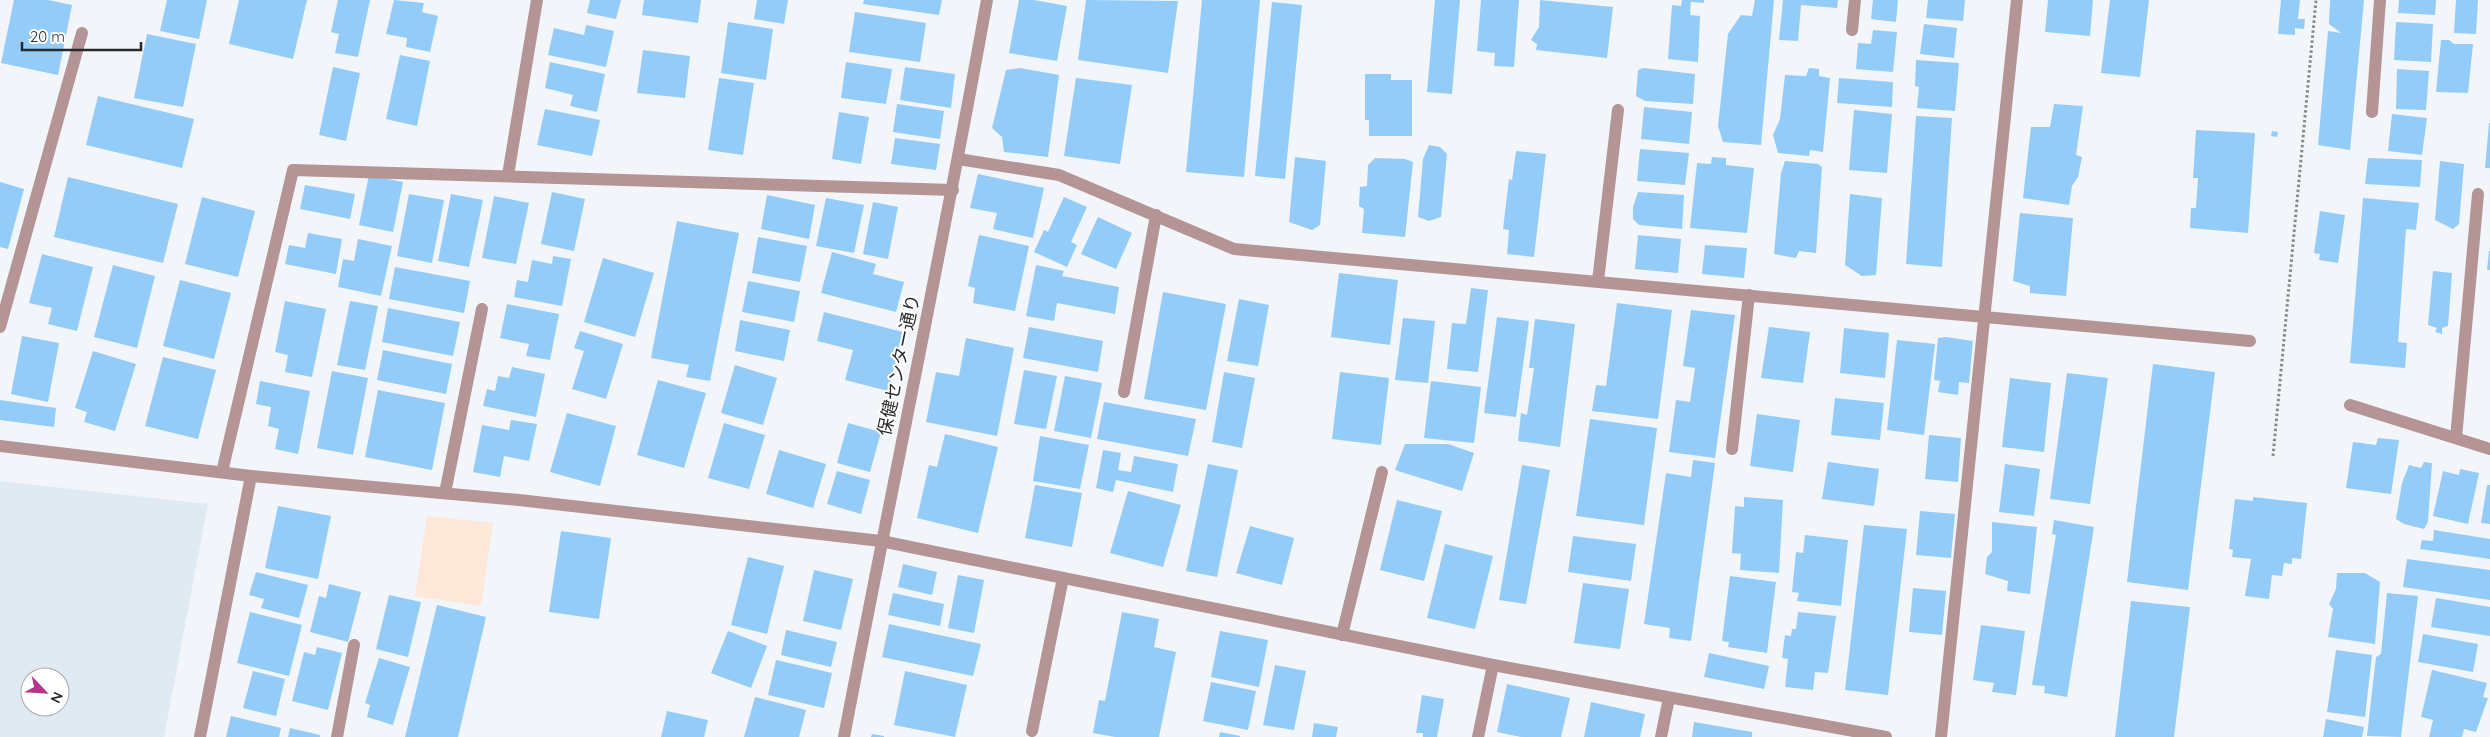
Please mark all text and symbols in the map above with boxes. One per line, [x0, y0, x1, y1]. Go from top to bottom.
scale bar [22, 20, 141, 52]
text: 20 m [30, 27, 65, 46]
street label: 保健センター通り [872, 292, 925, 438]
north arrow [20, 667, 70, 717]
text: N [46, 689, 67, 706]

